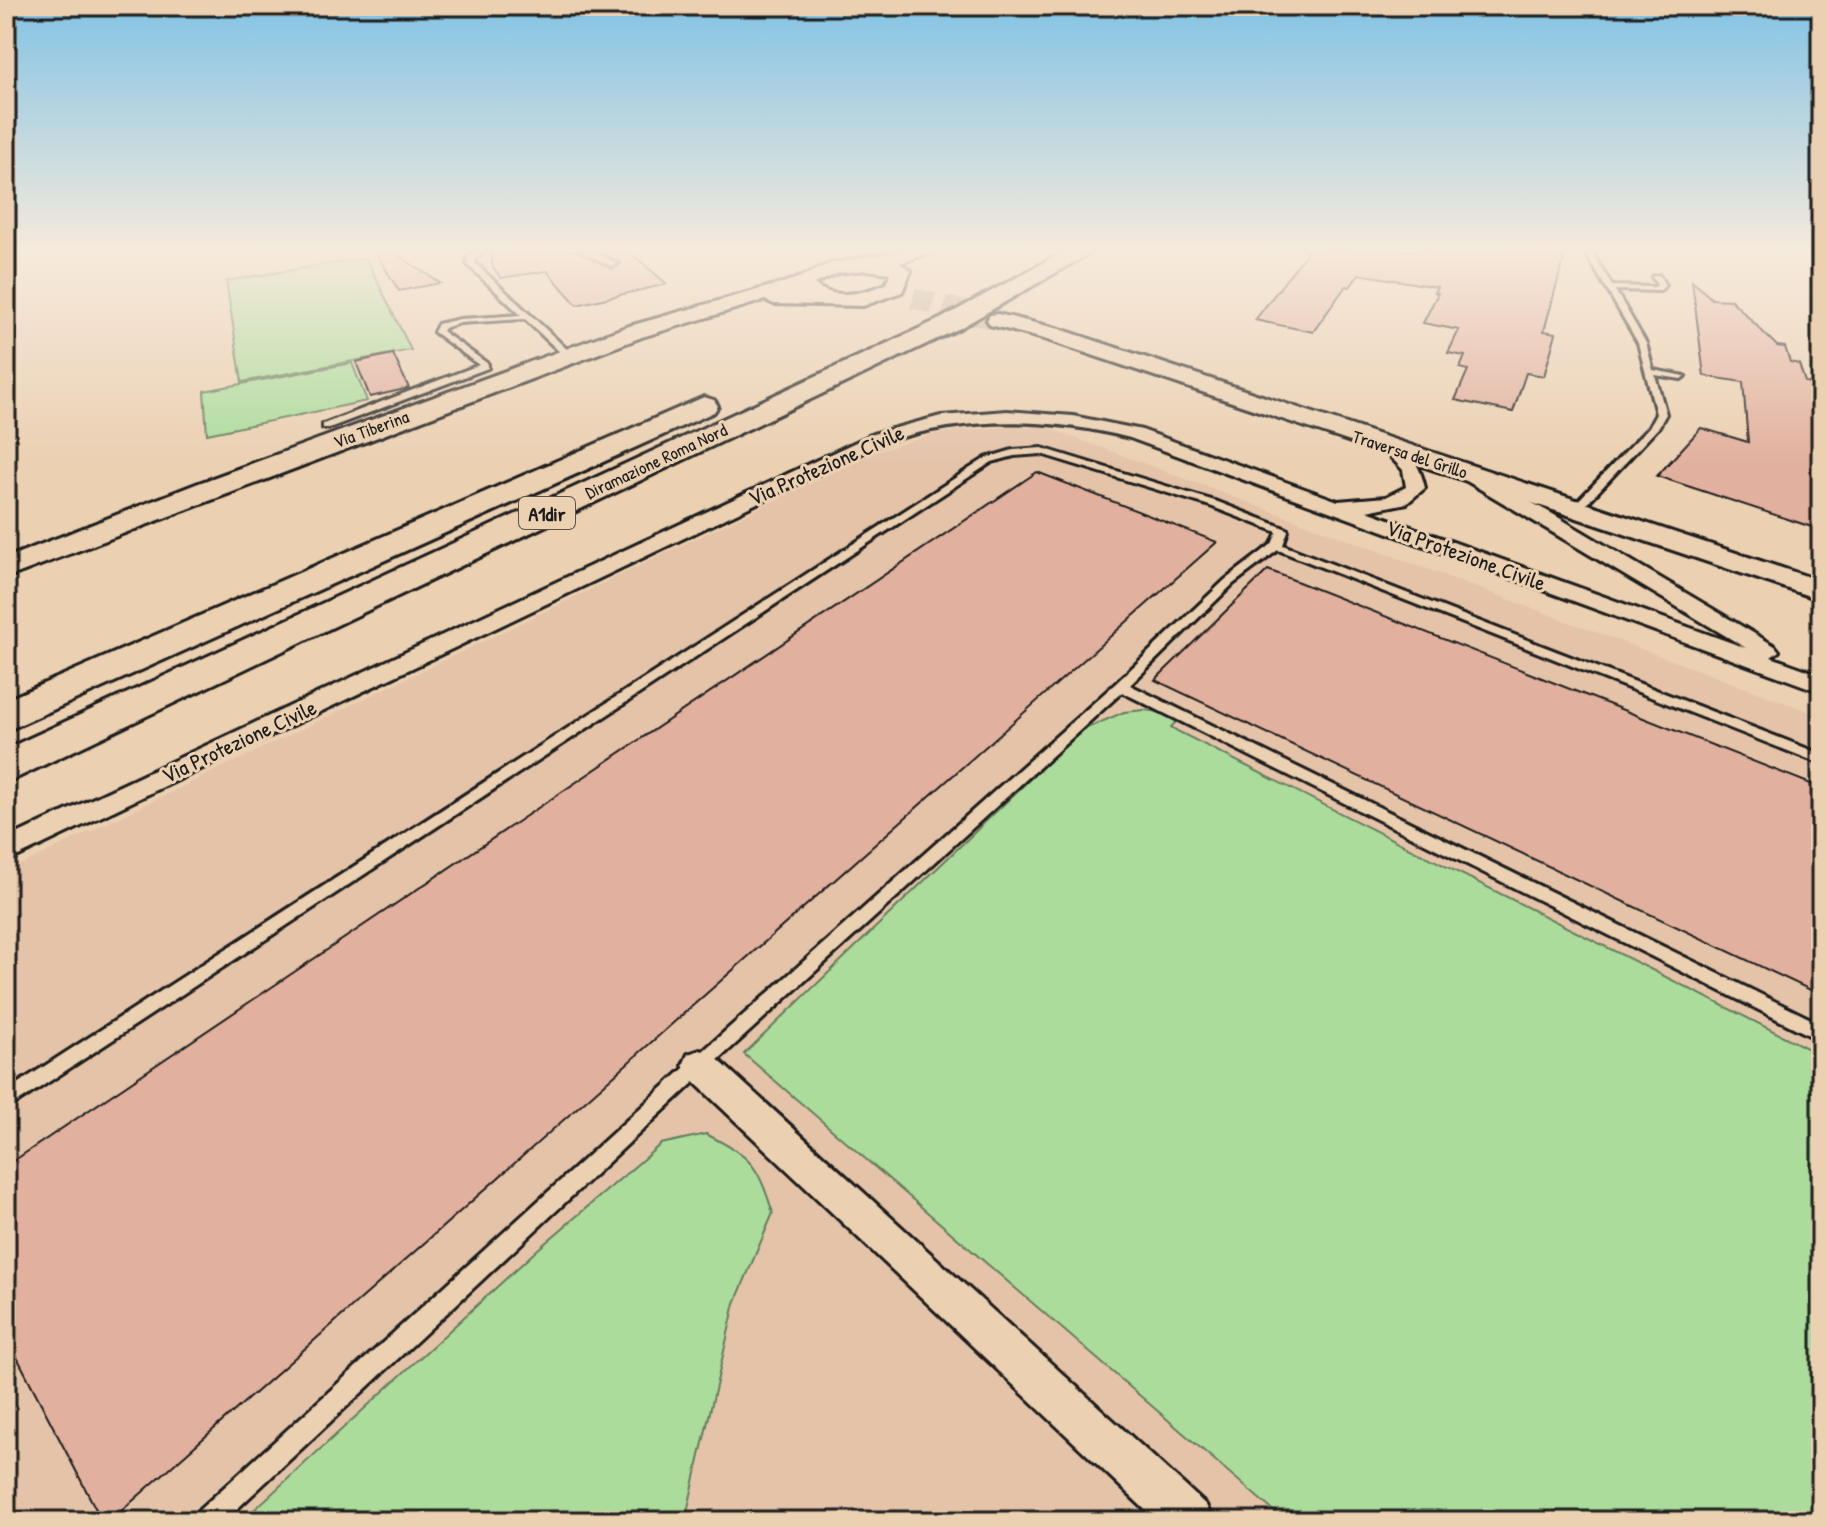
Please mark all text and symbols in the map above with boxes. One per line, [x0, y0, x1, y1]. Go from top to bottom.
street label: Via Tiberina [330, 404, 412, 454]
street label: Diramazione Roma Nord [581, 417, 731, 505]
street label: Via Protezione Civile [743, 417, 909, 513]
street label: Traversa del Grillo [1349, 424, 1471, 484]
road number: A1dir [519, 497, 575, 529]
street label: Via Protezione Civile [1382, 512, 1550, 598]
street label: Via Protezione Civile [157, 692, 321, 790]

